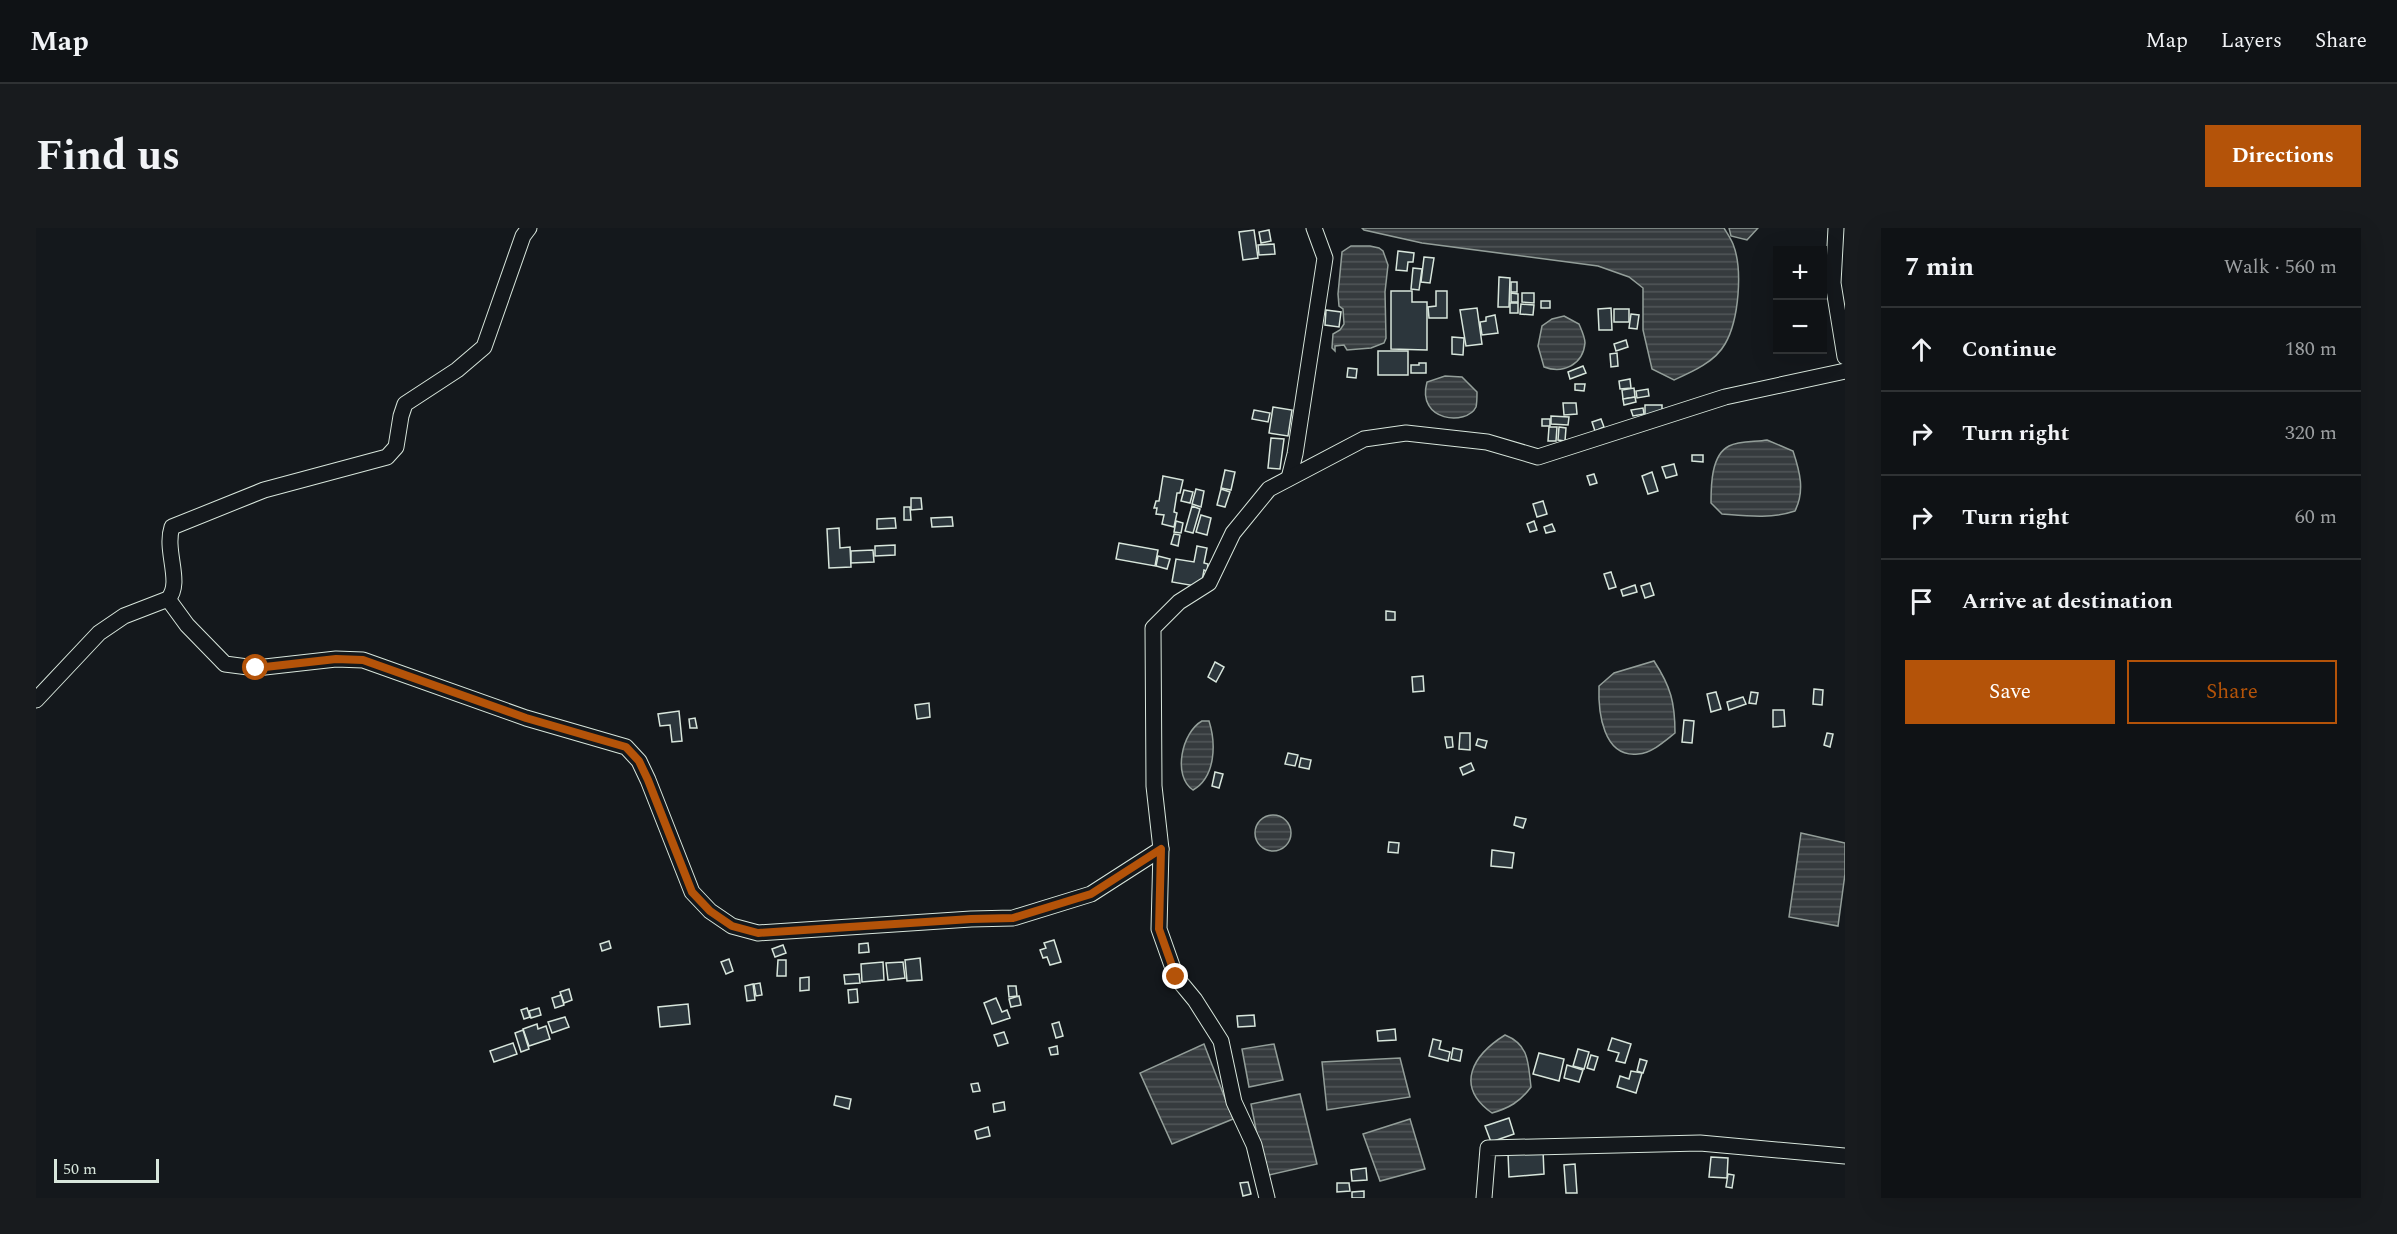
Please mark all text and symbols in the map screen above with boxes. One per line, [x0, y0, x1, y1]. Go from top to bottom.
text: Map [30, 20, 89, 63]
text: Map [2146, 25, 2188, 57]
text: Layers [2221, 25, 2282, 57]
text: Share [2315, 25, 2367, 57]
text: Find us [36, 125, 180, 188]
button: Directions [2205, 125, 2361, 187]
map controls [1773, 246, 1827, 354]
button: + [1773, 246, 1827, 300]
text: 7 min [1905, 247, 1974, 287]
text: Walk · 560 m [2224, 252, 2337, 282]
button: − [1773, 300, 1827, 354]
icon: ahead [1905, 333, 1938, 366]
text: Continue [1962, 333, 2057, 366]
text: 180 m [2285, 334, 2337, 364]
icon: right [1905, 417, 1938, 450]
text: Turn right [1962, 417, 2069, 450]
text: 320 m [2285, 418, 2337, 448]
icon: right [1905, 501, 1938, 534]
text: Turn right [1962, 501, 2069, 534]
text: 60 m [2295, 502, 2337, 532]
icon: arrive [1905, 585, 1938, 618]
text: Arrive at destination [1962, 585, 2173, 618]
route start [242, 654, 268, 680]
button: Save [1905, 660, 2115, 724]
button: Share [2127, 660, 2337, 724]
route end [1162, 963, 1188, 989]
scale bar [54, 1156, 159, 1184]
text: 50 m [63, 1157, 97, 1181]

